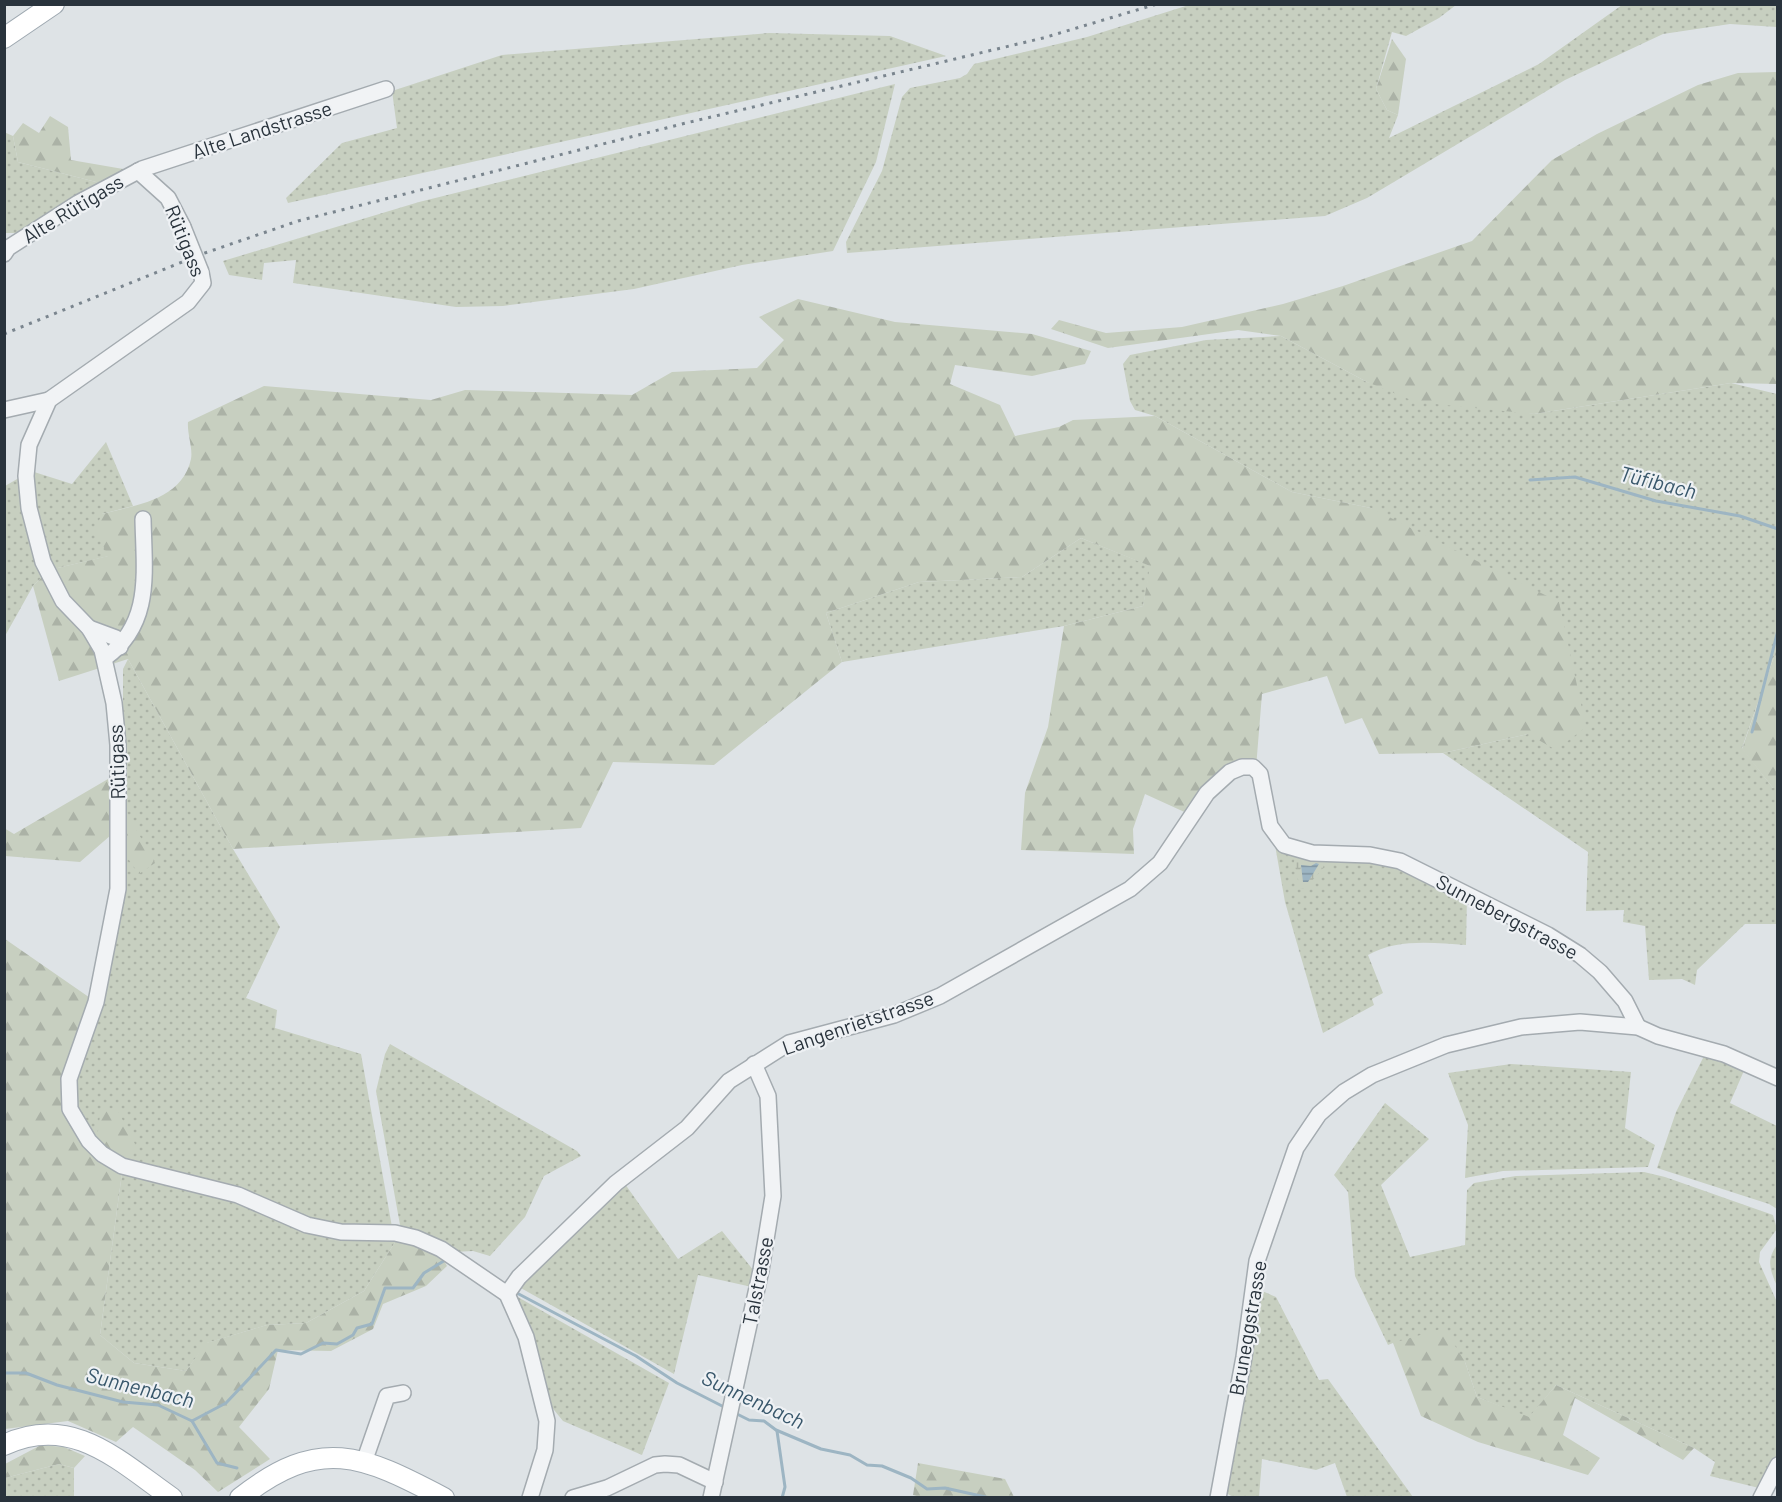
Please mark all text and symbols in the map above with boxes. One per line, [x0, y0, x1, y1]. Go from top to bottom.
street label: Alte Landstrasse [189, 95, 335, 163]
street label: Alte Rütigass [18, 169, 127, 248]
street label: Rütigass [161, 201, 211, 280]
water label: Tüfibach [1618, 460, 1699, 503]
street label: Rütigass [103, 724, 129, 800]
street label: Sunnebergstrasse [1432, 869, 1583, 964]
street label: Langenrietstrasse [779, 985, 937, 1059]
street label: Talstrasse [737, 1234, 777, 1327]
street label: Bruneggstrasse [1223, 1258, 1271, 1397]
water label: Sunnenbach [84, 1361, 197, 1412]
water label: Sunnenbach [698, 1364, 809, 1433]

